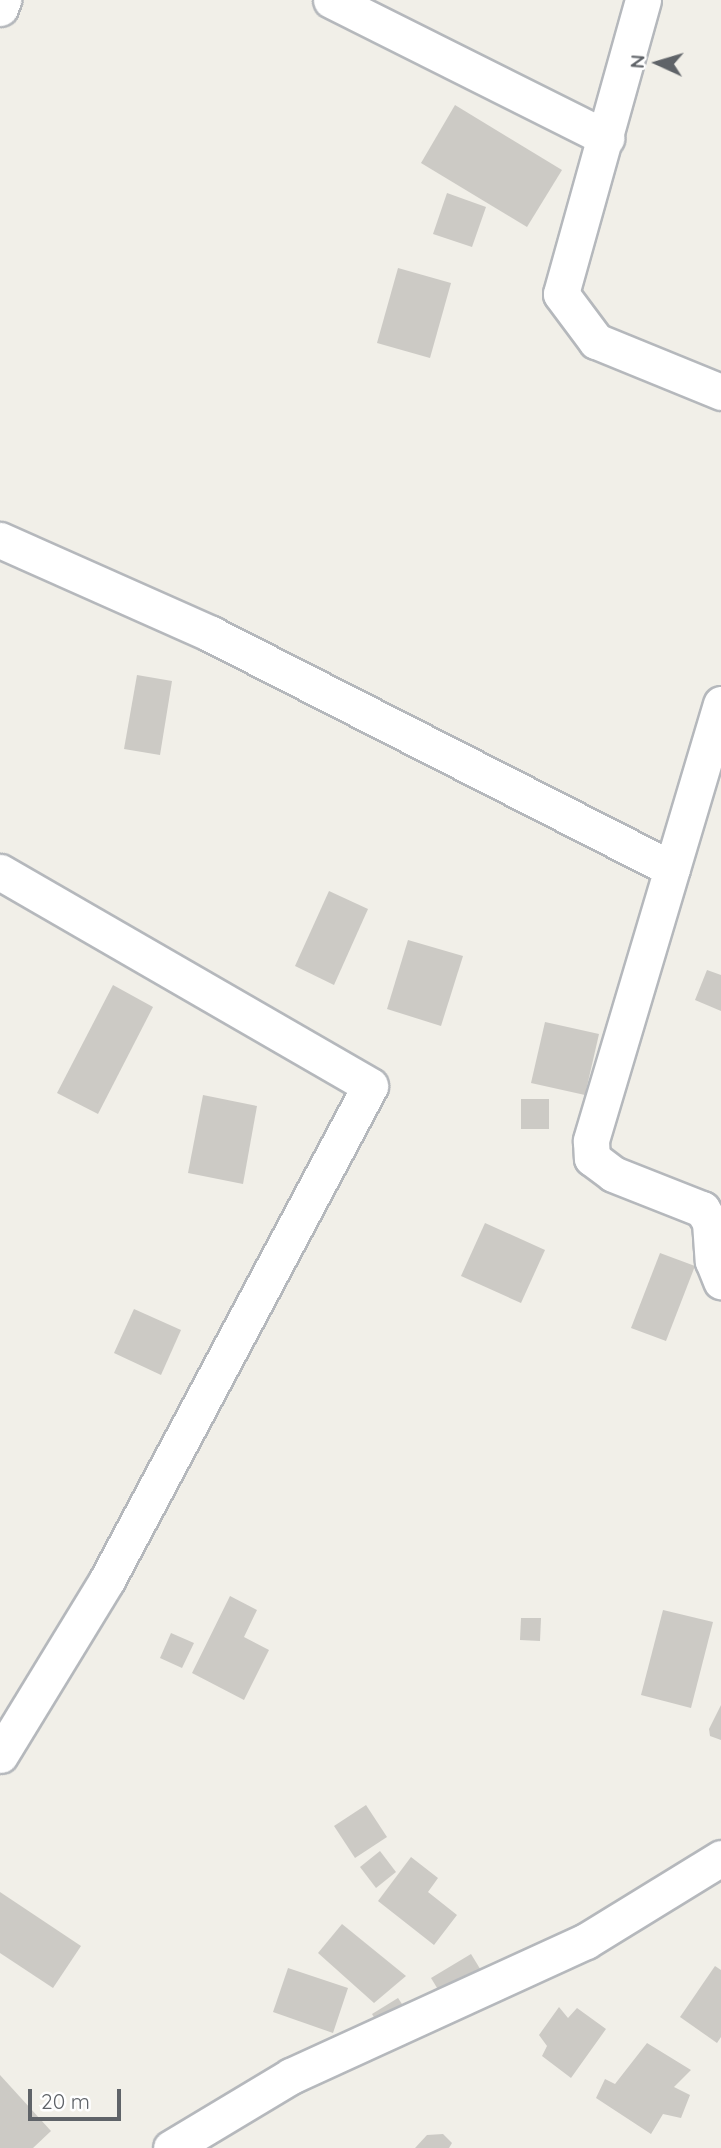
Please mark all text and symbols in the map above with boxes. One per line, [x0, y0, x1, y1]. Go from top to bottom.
north arrow [623, 28, 693, 98]
text: N [625, 54, 650, 69]
scale bar [32, 2074, 124, 2118]
text: 20 m [41, 2088, 90, 2114]

